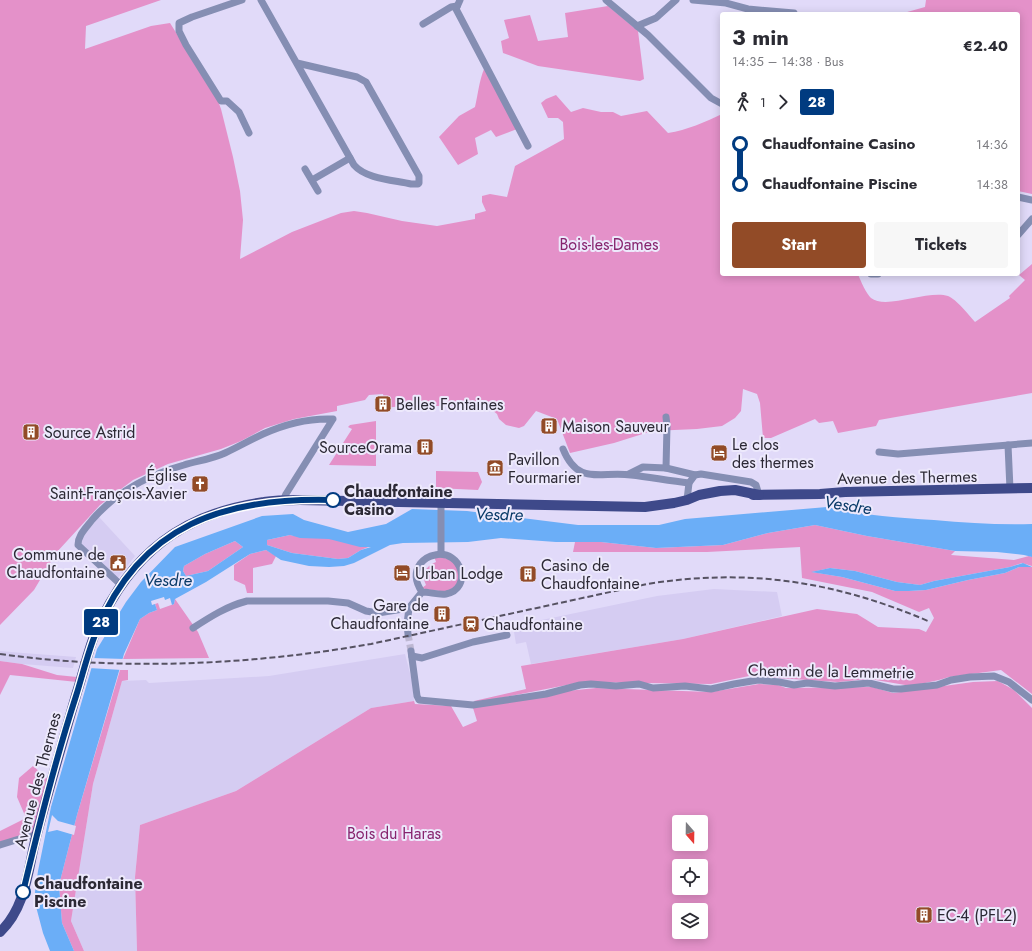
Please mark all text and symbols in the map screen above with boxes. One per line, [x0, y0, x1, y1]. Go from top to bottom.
text: 3 min [732, 21, 789, 53]
text: €2.40 [963, 35, 1008, 57]
text: 14:35 – 14:38 · Bus [732, 52, 844, 71]
icon: walk [732, 91, 754, 113]
icon: forward [772, 91, 794, 113]
text: 28 [808, 92, 826, 112]
text: 1 [760, 93, 766, 112]
text: Chaudfontaine Casino [762, 133, 915, 155]
text: 14:36 [976, 135, 1008, 154]
text: Chaudfontaine Piscine [762, 173, 917, 195]
text: 14:38 [976, 175, 1008, 194]
button: Start [732, 222, 866, 268]
button: Tickets [874, 222, 1008, 268]
park label: Bois-les-Dames [559, 233, 659, 256]
place label: Belles Fontaines [396, 393, 503, 416]
building icon: Belles Fontaines [373, 394, 393, 414]
place label: Maison Sauveur [562, 415, 670, 438]
building icon: Maison Sauveur [539, 416, 559, 436]
place label: Source Astrid [44, 421, 135, 444]
building icon: Source Astrid [21, 422, 41, 442]
place label: Le clos des thermes [732, 433, 814, 474]
place label: SourceOrama [319, 436, 412, 459]
building icon: SourceOrama [415, 437, 435, 457]
hotel icon: Le clos des thermes [709, 443, 729, 463]
place label: Pavillon Fourmarier [508, 448, 582, 489]
museum icon: Pavillon Fourmarier [485, 458, 505, 478]
place label: Église Saint-François-Xavier [50, 464, 188, 505]
street label: Avenue des Thermes [837, 465, 977, 490]
church icon: Église Saint-François-Xavier [190, 474, 210, 494]
place label: Chaudfontaine Casino [344, 480, 453, 521]
water label: Vesdre [822, 489, 874, 521]
marker: Chaudfontaine Casino [325, 492, 341, 508]
water label: Vesdre [475, 502, 524, 526]
place label: Commune de Chaudfontaine [6, 543, 105, 584]
public building icon: Commune de Chaudfontaine [108, 553, 128, 573]
place label: Casino de Chaudfontaine [541, 554, 640, 595]
place label: Urban Lodge [415, 562, 503, 585]
hotel icon: Urban Lodge [392, 563, 412, 583]
building icon: Casino de Chaudfontaine [518, 564, 538, 584]
water label: Vesdre [144, 568, 192, 592]
place label: Gare de Chaudfontaine [330, 594, 429, 635]
building icon: Gare de Chaudfontaine [432, 604, 452, 624]
line badge: 28 [83, 609, 119, 635]
text: 28 [92, 612, 110, 632]
place label: Chaudfontaine [484, 613, 583, 636]
station icon: Chaudfontaine [461, 614, 481, 634]
street label: Chemin de la Lemmetrie [748, 659, 914, 684]
street label: Avenue des Thermes [8, 710, 67, 851]
north arrow [672, 815, 708, 851]
map controls [672, 815, 708, 939]
park label: Bois du Haras [347, 822, 441, 845]
button: locate [672, 859, 708, 895]
place label: Chaudfontaine Piscine [34, 872, 143, 913]
marker: Chaudfontaine Piscine [15, 884, 31, 900]
button: layers [672, 903, 708, 939]
place label: EC-4 (PFL2) [937, 904, 1017, 927]
building icon: EC-4 (PFL2) [914, 905, 934, 925]

